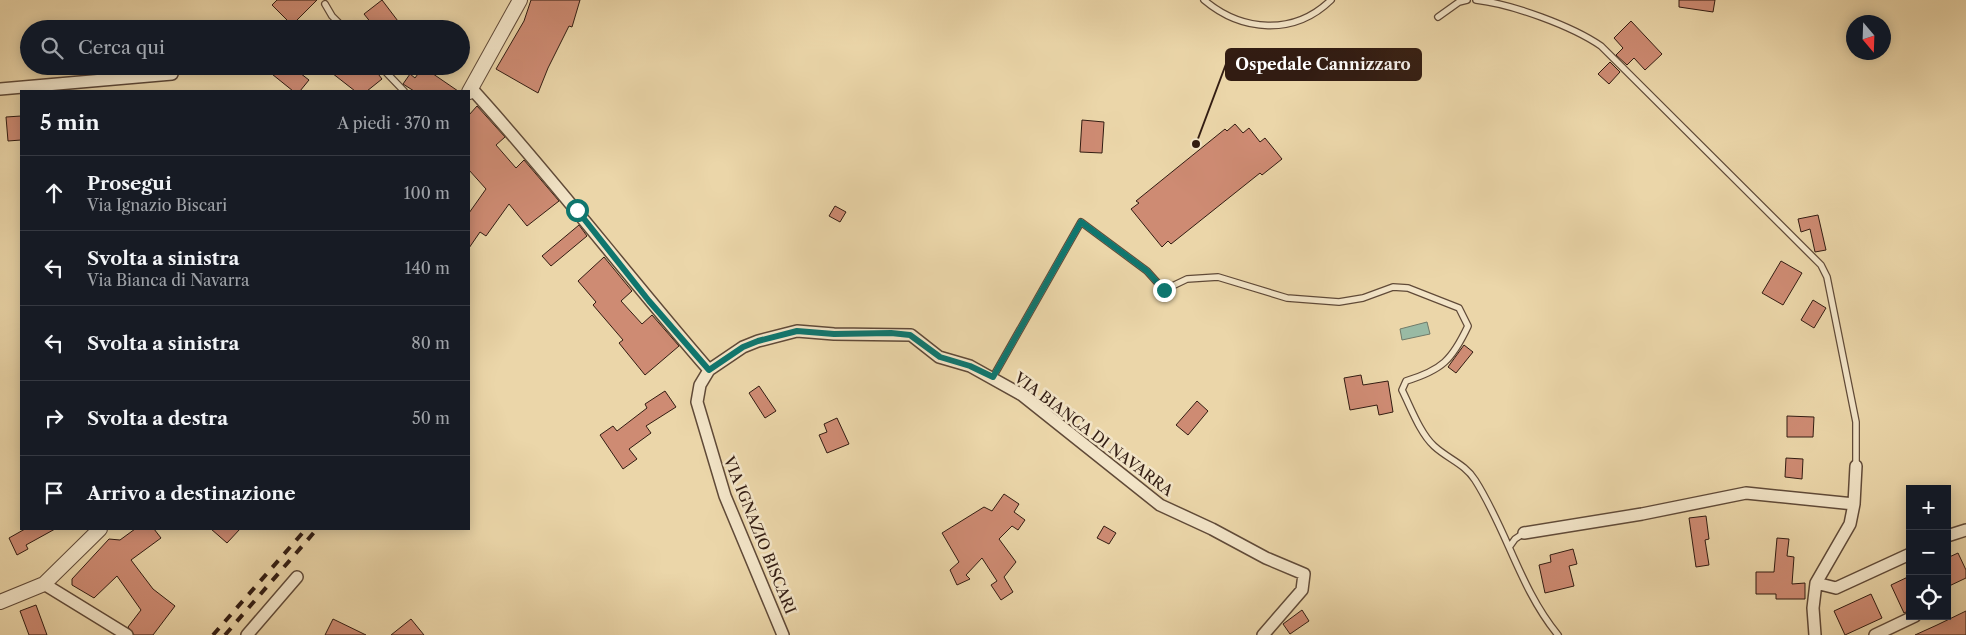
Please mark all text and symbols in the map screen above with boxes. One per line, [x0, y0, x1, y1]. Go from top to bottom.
north arrow [1846, 15, 1891, 60]
search box [20, 20, 470, 75]
icon: search [38, 34, 66, 62]
text: Cerca qui [78, 36, 165, 59]
callout: Ospedale Cannizzaro [1226, 49, 1421, 80]
text: Ospedale Cannizzaro [1235, 54, 1411, 74]
text: 5 min [40, 110, 100, 135]
text: A piedi · 370 m [337, 113, 450, 133]
text: Prosegui [87, 172, 172, 195]
icon: ahead [40, 179, 68, 207]
text: 100 m [404, 183, 450, 203]
text: Via Ignazio Biscari [87, 195, 227, 215]
route start [566, 199, 589, 222]
text: Svolta a sinistra [87, 247, 240, 270]
icon: left [40, 254, 68, 282]
text: 140 m [405, 258, 450, 278]
text: Via Bianca di Navarra [87, 270, 249, 290]
route end [1153, 279, 1176, 302]
icon: left [40, 329, 68, 357]
text: Svolta a sinistra [87, 332, 240, 355]
text: 80 m [411, 333, 450, 353]
street label: VIA BIANCA DI NAVARRA [1010, 367, 1178, 501]
icon: right [40, 404, 68, 432]
text: Svolta a destra [87, 407, 228, 430]
text: 50 m [412, 408, 450, 428]
street label: VIA IGNAZIO BISCARI [719, 452, 800, 617]
icon: arrive [40, 479, 68, 507]
text: Arrivo a destinazione [87, 482, 296, 505]
map controls [1906, 485, 1951, 620]
button: + [1906, 485, 1951, 530]
button: − [1906, 530, 1951, 575]
button: locate [1906, 575, 1951, 620]

